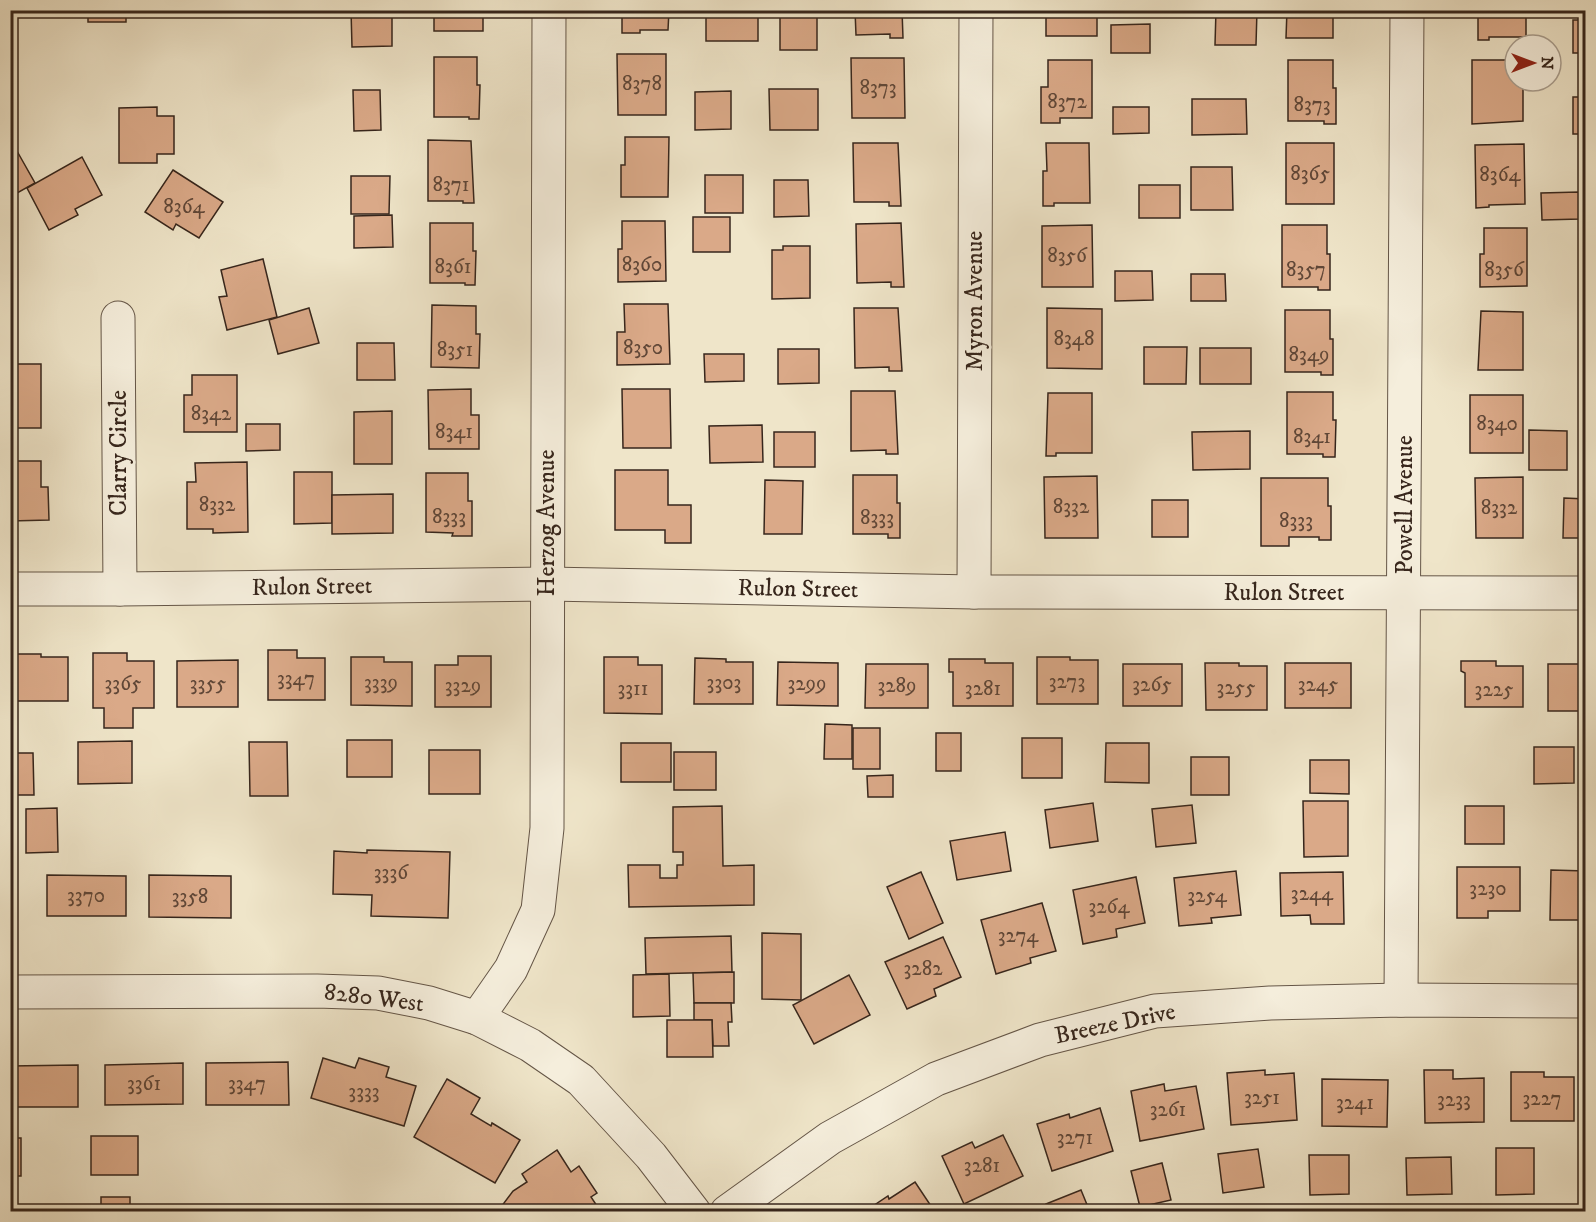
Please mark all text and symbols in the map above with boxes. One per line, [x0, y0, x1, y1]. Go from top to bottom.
north arrow [1503, 33, 1563, 93]
text: N [1537, 56, 1557, 70]
house number: 8378 [622, 71, 662, 97]
house number: 8373 [859, 75, 897, 101]
house number: 8372 [1047, 89, 1088, 115]
house number: 8373 [1293, 92, 1331, 118]
house number: 8365 [1290, 161, 1330, 187]
house number: 8364 [1479, 162, 1522, 188]
house number: 8371 [432, 172, 470, 198]
house number: 8364 [163, 194, 206, 220]
street label: Myron Avenue [960, 231, 990, 371]
house number: 8356 [1047, 243, 1088, 269]
house number: 8360 [622, 252, 662, 278]
house number: 8361 [435, 254, 471, 280]
house number: 8357 [1286, 257, 1326, 283]
house number: 8356 [1484, 257, 1525, 283]
house number: 8348 [1054, 326, 1094, 352]
house number: 8350 [623, 335, 663, 361]
house number: 8351 [437, 337, 473, 363]
house number: 8349 [1289, 342, 1329, 368]
street label: Clarry Circle [104, 390, 134, 516]
house number: 8342 [191, 401, 232, 427]
house number: 8340 [1476, 411, 1518, 437]
house number: 8341 [435, 419, 473, 445]
house number: 8341 [1293, 424, 1331, 450]
street label: Powell Avenue [1390, 435, 1420, 575]
street label: Herzog Avenue [532, 450, 562, 596]
house number: 8332 [199, 492, 236, 518]
house number: 8332 [1053, 494, 1090, 520]
house number: 8332 [1481, 495, 1518, 521]
house number: 8333 [432, 504, 466, 530]
house number: 8333 [860, 505, 894, 531]
house number: 8333 [1279, 508, 1313, 534]
street label: Rulon Street [251, 571, 373, 603]
street label: Rulon Street [737, 573, 859, 605]
street label: Rulon Street [1224, 578, 1345, 608]
house number: 3347 [277, 666, 315, 692]
house number: 3273 [1049, 669, 1085, 695]
house number: 3339 [364, 670, 398, 696]
house number: 3303 [707, 670, 741, 696]
house number: 3365 [104, 671, 142, 697]
house number: 3355 [190, 671, 226, 697]
house number: 3299 [787, 671, 827, 697]
house number: 3265 [1132, 672, 1172, 698]
house number: 3245 [1298, 672, 1338, 698]
house number: 3329 [445, 673, 481, 699]
house number: 3289 [877, 673, 917, 699]
house number: 3255 [1217, 675, 1255, 701]
house number: 3311 [617, 676, 649, 702]
house number: 3281 [965, 676, 1001, 702]
house number: 3225 [1475, 677, 1513, 703]
house number: 3336 [374, 860, 409, 886]
house number: 3230 [1469, 876, 1507, 902]
house number: 3244 [1291, 881, 1334, 907]
house number: 3370 [67, 883, 105, 909]
house number: 3254 [1187, 883, 1228, 909]
house number: 3358 [172, 884, 208, 910]
house number: 3264 [1088, 894, 1130, 920]
house number: 3274 [998, 923, 1039, 949]
house number: 3282 [904, 956, 943, 982]
street label: 8280 West [322, 977, 426, 1019]
street label: Breeze Drive [1052, 997, 1178, 1051]
house number: 3361 [127, 1071, 161, 1097]
house number: 3347 [228, 1071, 266, 1097]
house number: 3333 [348, 1079, 380, 1105]
house number: 3251 [1244, 1085, 1280, 1111]
house number: 3227 [1522, 1086, 1562, 1112]
house number: 3233 [1437, 1087, 1471, 1113]
house number: 3241 [1336, 1090, 1374, 1116]
house number: 3261 [1150, 1097, 1186, 1123]
house number: 3271 [1057, 1125, 1093, 1151]
house number: 3281 [964, 1153, 1000, 1179]

